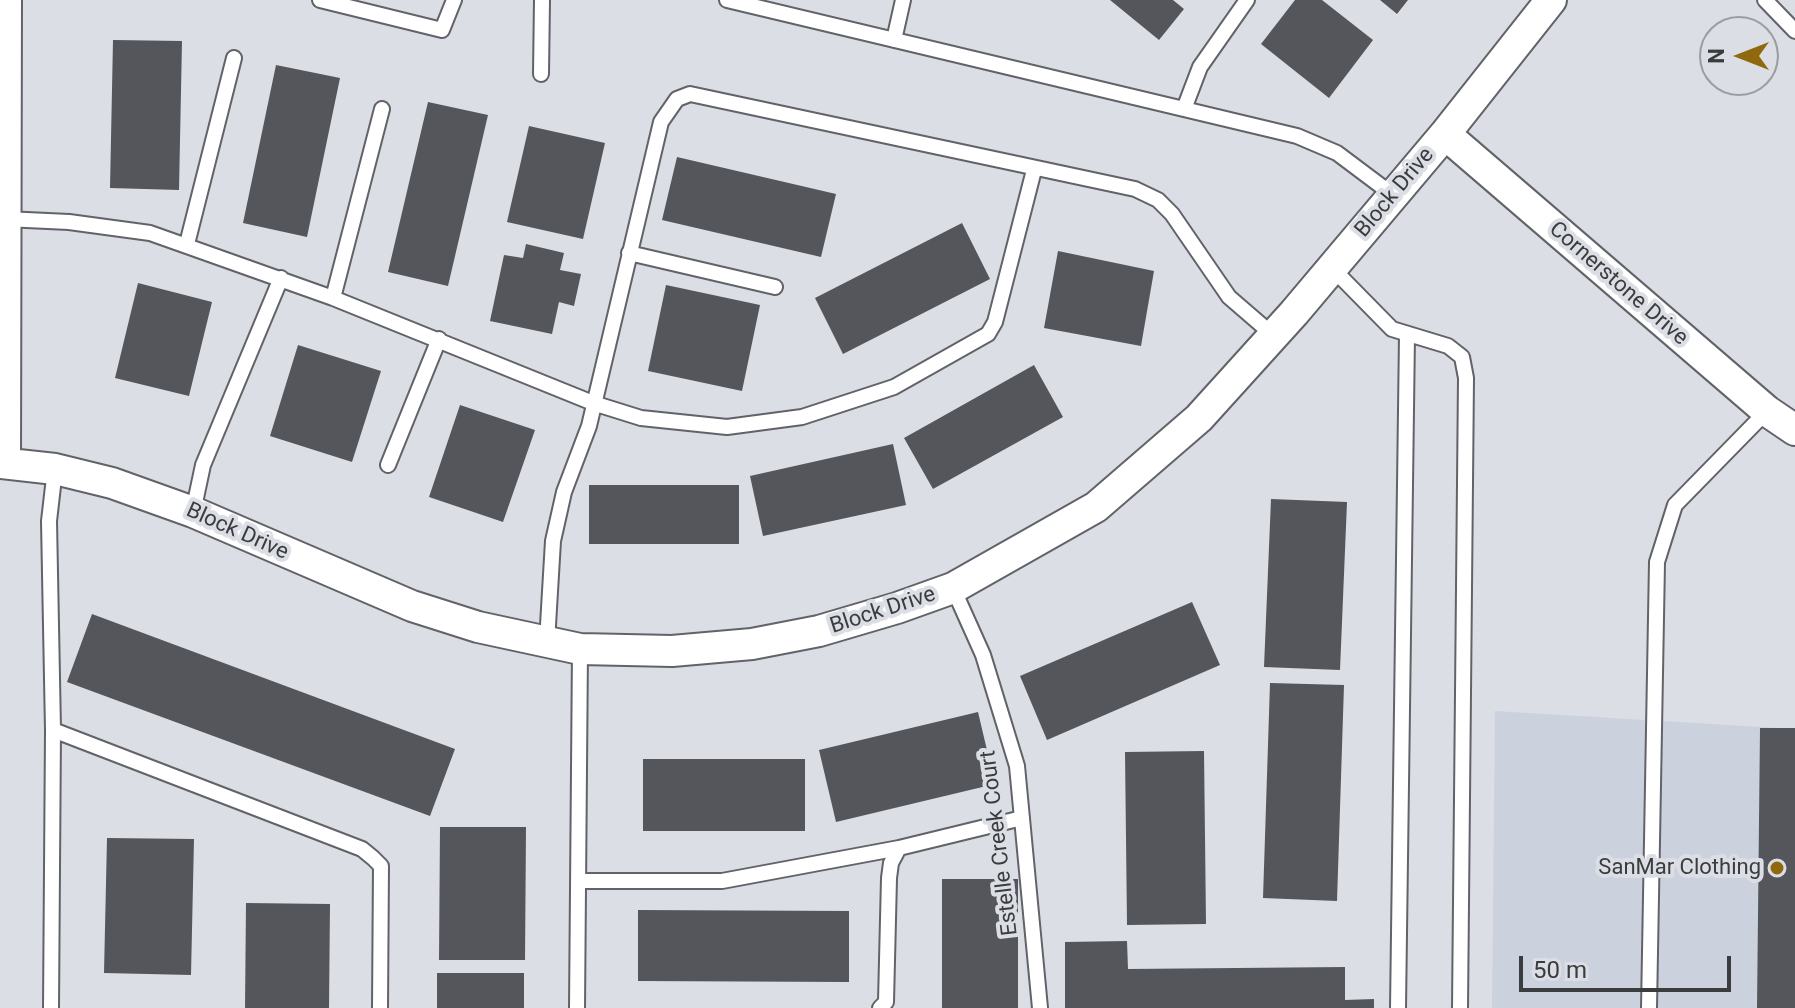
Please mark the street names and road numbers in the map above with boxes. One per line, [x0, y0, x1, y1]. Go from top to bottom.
street label: Block Drive [1350, 143, 1440, 243]
street label: Cornerstone Drive [1543, 217, 1693, 351]
street label: Block Drive [182, 498, 292, 566]
street label: Block Drive [827, 582, 939, 640]
street label: Estelle Creek Court [976, 749, 1024, 937]

